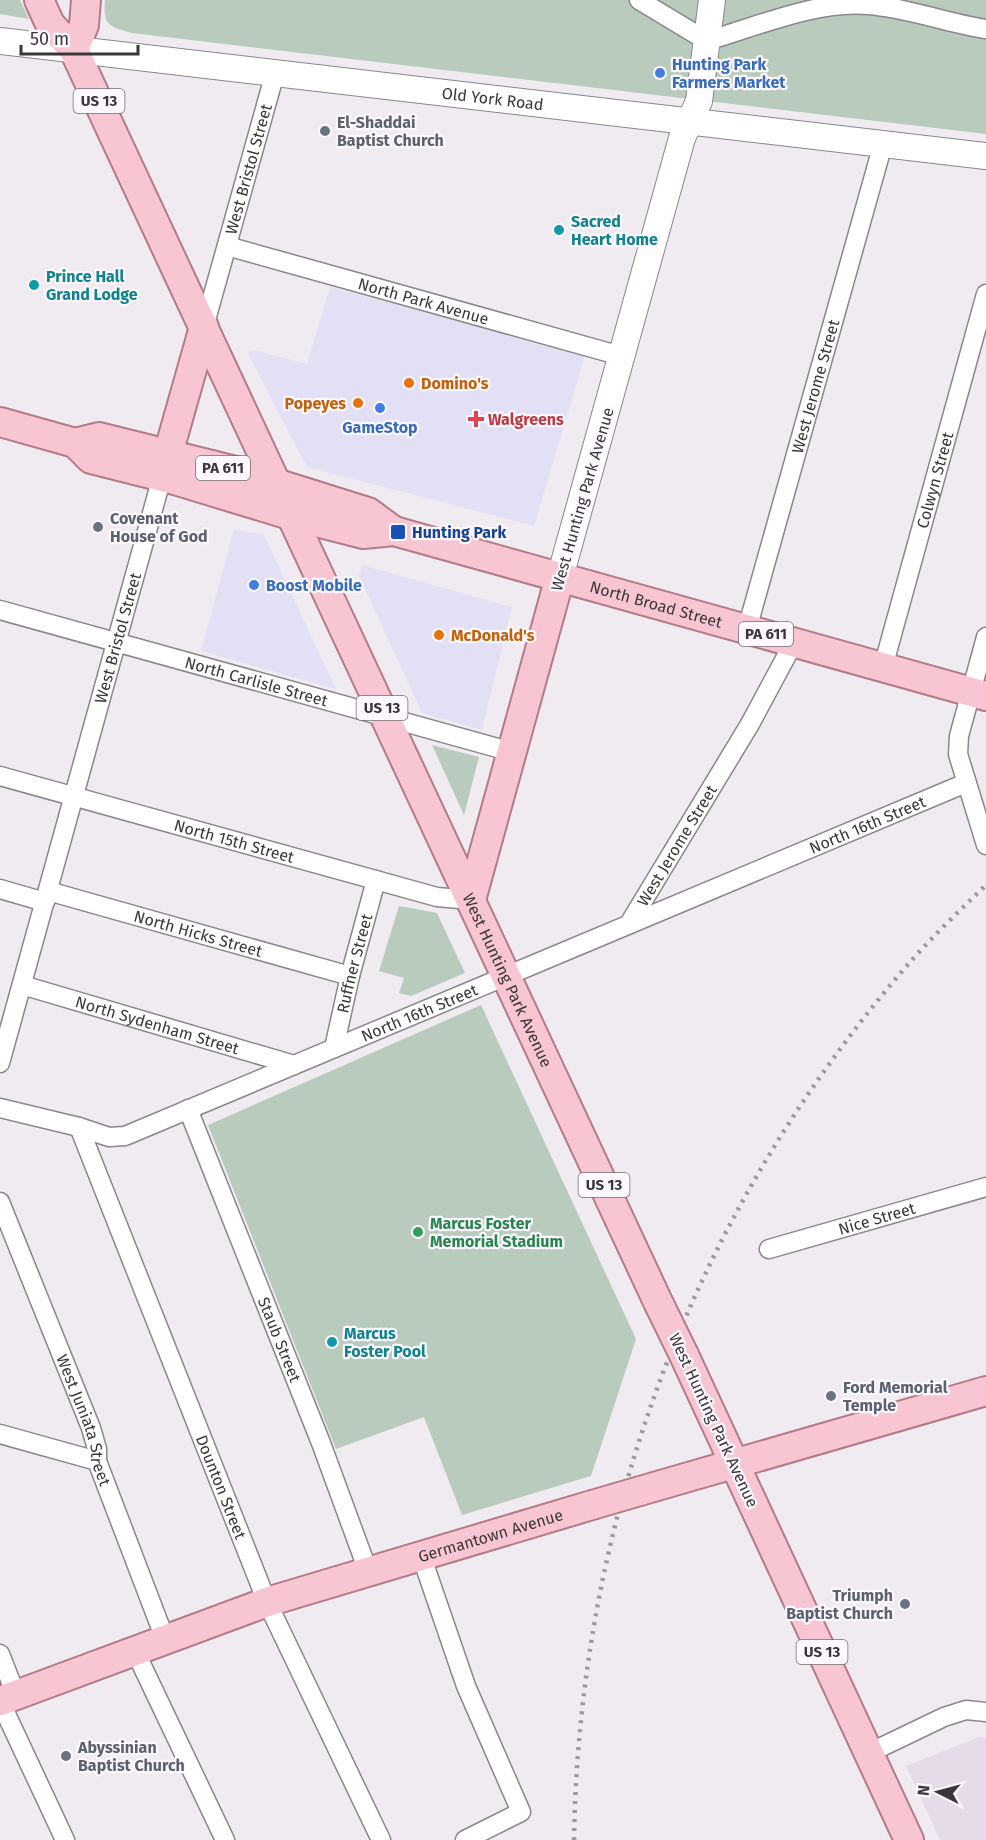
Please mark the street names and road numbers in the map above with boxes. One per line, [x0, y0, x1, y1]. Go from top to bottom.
street label: Old York Road [441, 84, 545, 114]
road number: US 13 [74, 89, 124, 113]
street label: West Bristol Street [221, 102, 276, 237]
street label: North Park Avenue [356, 274, 491, 329]
street label: West Jerome Street [788, 317, 843, 456]
street label: West Hunting Park Avenue [547, 405, 618, 593]
street label: Colwyn Street [913, 430, 958, 530]
road number: PA 611 [196, 456, 250, 480]
street label: West Bristol Street [91, 570, 145, 705]
street label: North Broad Street [588, 577, 725, 632]
road number: PA 611 [739, 622, 793, 646]
street label: North Carlisle Street [183, 653, 330, 710]
road number: US 13 [356, 696, 407, 720]
street label: West Jerome Street [633, 781, 721, 910]
street label: North 16th Street [807, 792, 929, 858]
street label: North 15th Street [172, 816, 296, 867]
street label: West Hunting Park Avenue [459, 890, 556, 1070]
street label: North Hicks Street [132, 907, 264, 961]
street label: Ruffner Street [333, 912, 376, 1015]
street label: North 16th Street [358, 980, 481, 1046]
street label: North Sydenham Street [73, 992, 241, 1058]
road number: US 13 [578, 1173, 630, 1197]
street label: Nice Street [836, 1199, 918, 1239]
street label: Staub Street [254, 1294, 305, 1385]
street label: West Hunting Park Avenue [665, 1330, 762, 1510]
street label: West Juniata Street [52, 1352, 115, 1489]
street label: Dounton Street [192, 1432, 250, 1542]
street label: Germantown Avenue [416, 1505, 565, 1566]
road number: US 13 [796, 1640, 848, 1664]

